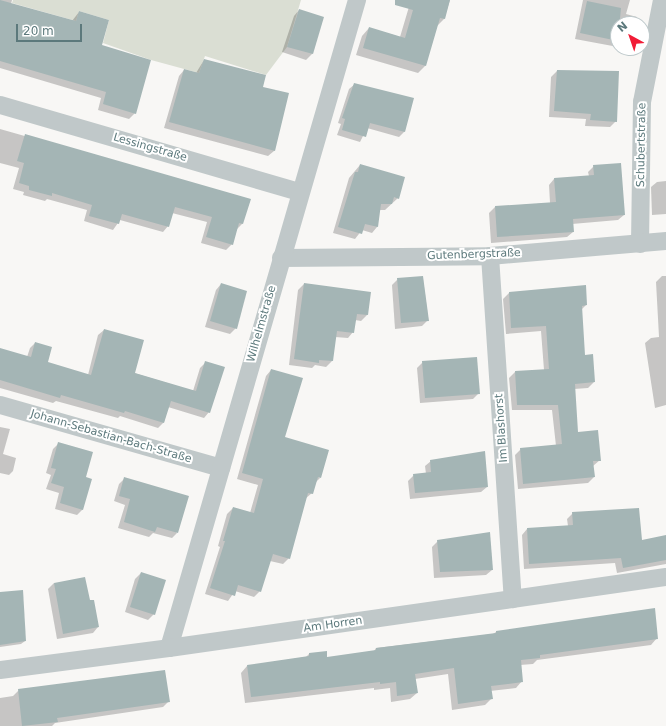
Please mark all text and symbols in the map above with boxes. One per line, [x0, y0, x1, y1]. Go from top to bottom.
scale bar [18, 16, 84, 42]
north arrow [610, 16, 650, 56]
text: N [615, 19, 630, 35]
text: 20 m [23, 24, 54, 38]
street label: Schubertstraße [635, 103, 649, 187]
street label: Lessingstraße [112, 131, 188, 165]
street label: Gutenbergstraße [427, 247, 521, 263]
street label: Wilhelmstraße [245, 284, 279, 364]
street label: Im Blashorst [493, 393, 511, 463]
street label: Johann-Sebastian-Bach-Straße [29, 408, 193, 466]
street label: Am Horren [303, 614, 363, 636]

